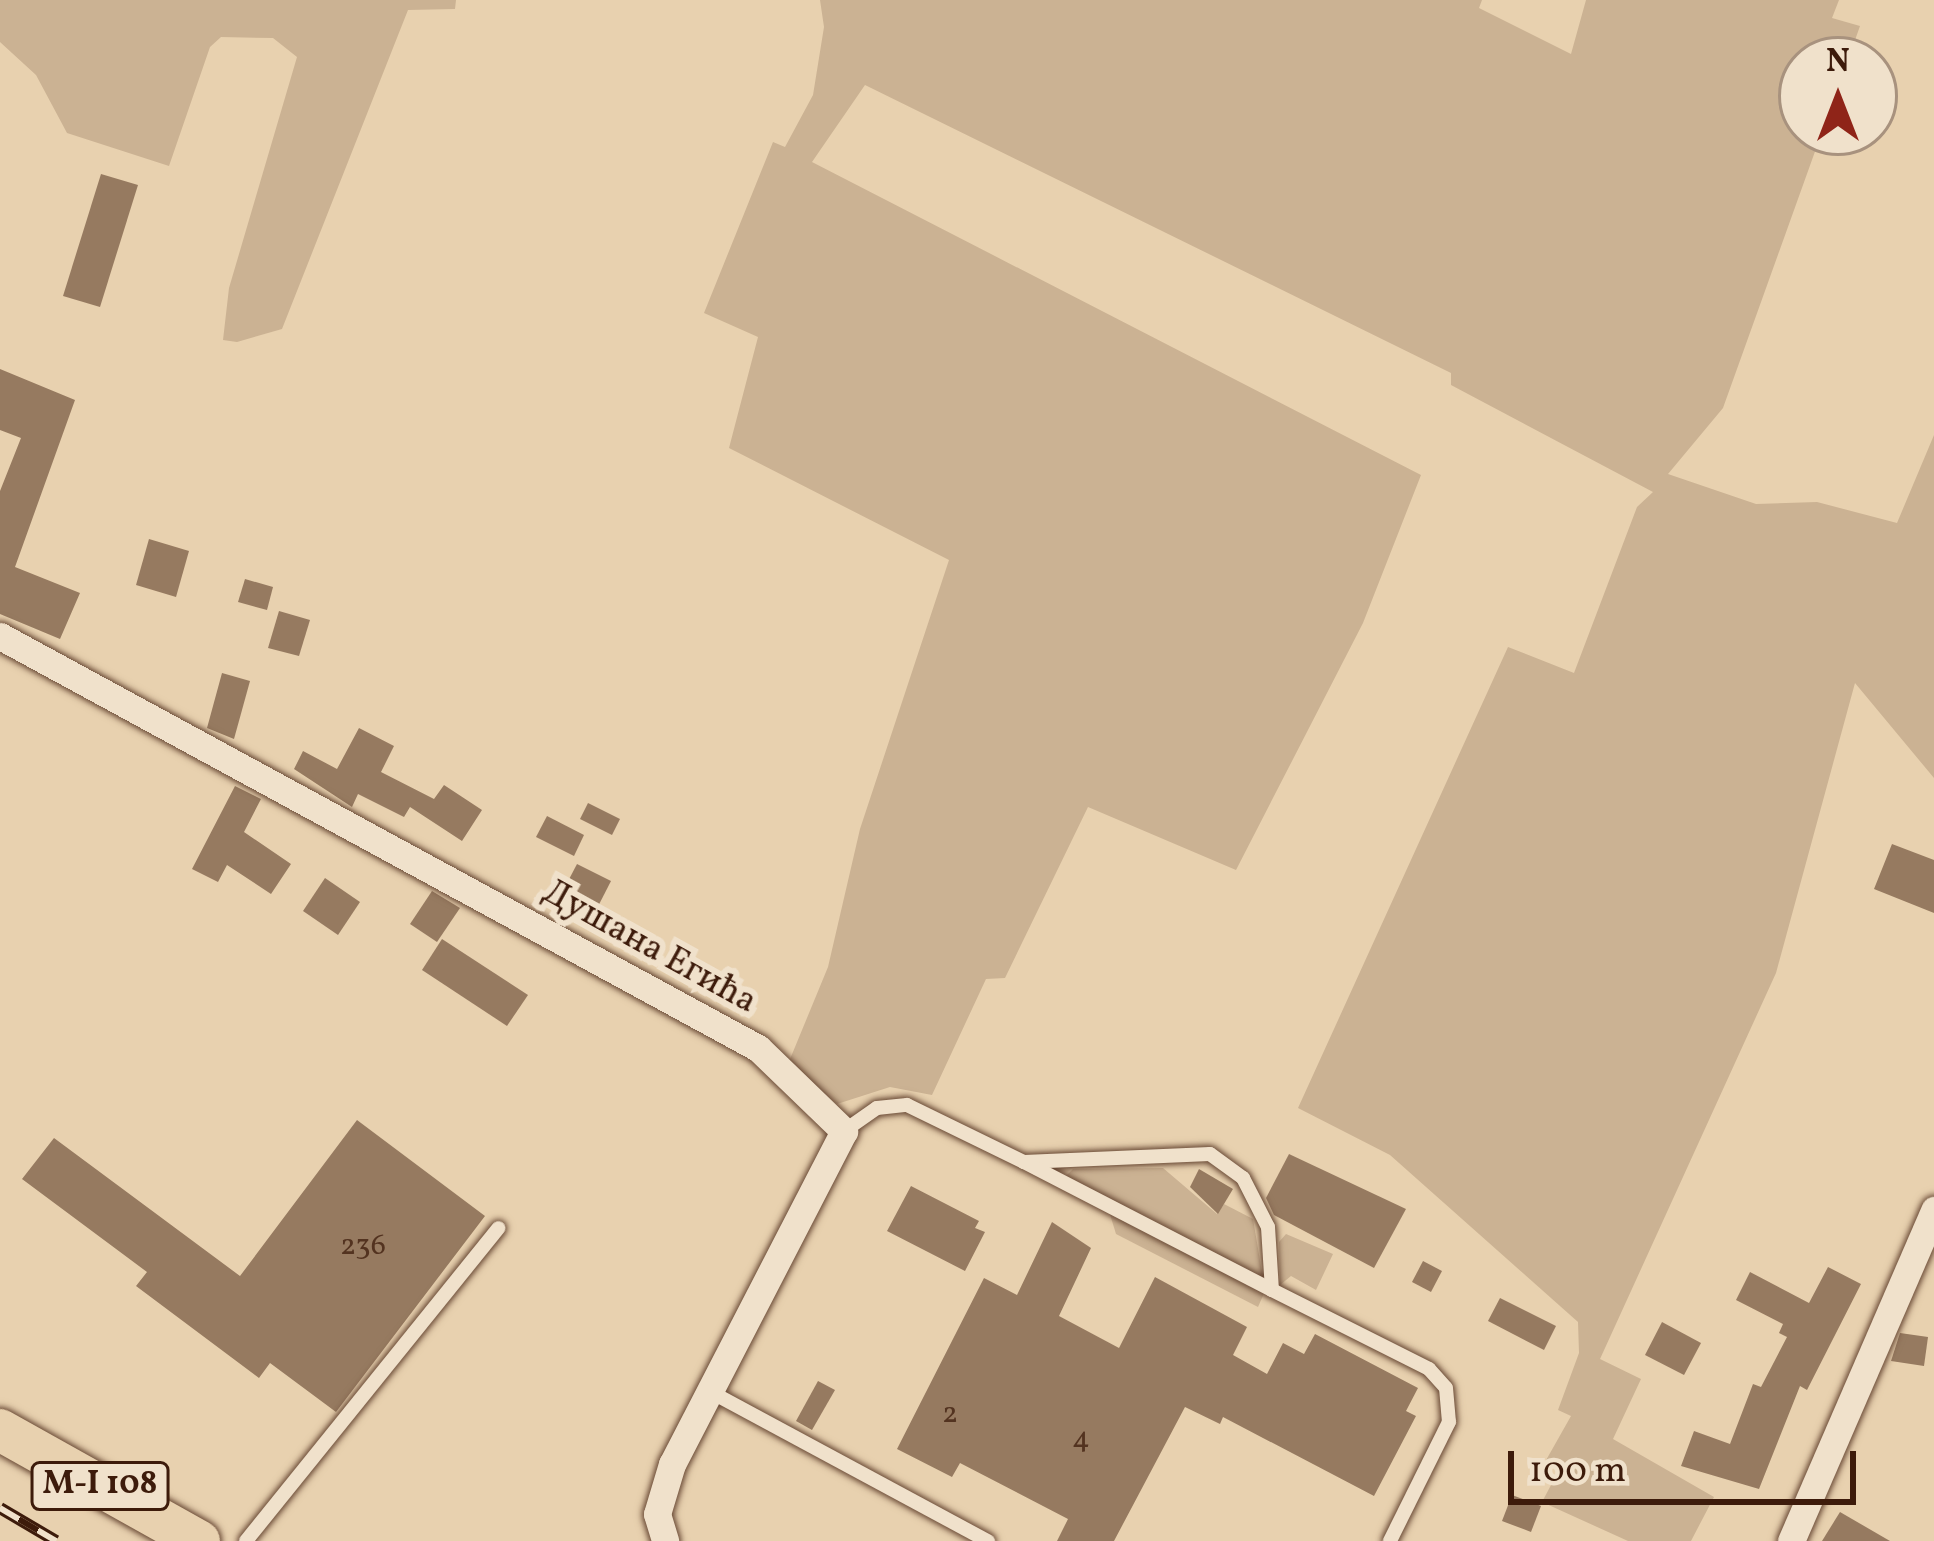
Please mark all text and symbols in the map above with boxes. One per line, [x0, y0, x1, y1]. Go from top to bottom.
north arrow [1778, 36, 1898, 156]
text: N [1826, 40, 1850, 86]
street label: Душана Егића [534, 871, 764, 1025]
house number: 236 [340, 1228, 386, 1264]
house number: 2 [942, 1396, 958, 1432]
house number: 4 [1072, 1421, 1090, 1457]
scale bar [1514, 1427, 1862, 1501]
text: 100 m [1529, 1447, 1626, 1497]
road number: M-I 108 [28, 1459, 172, 1513]

